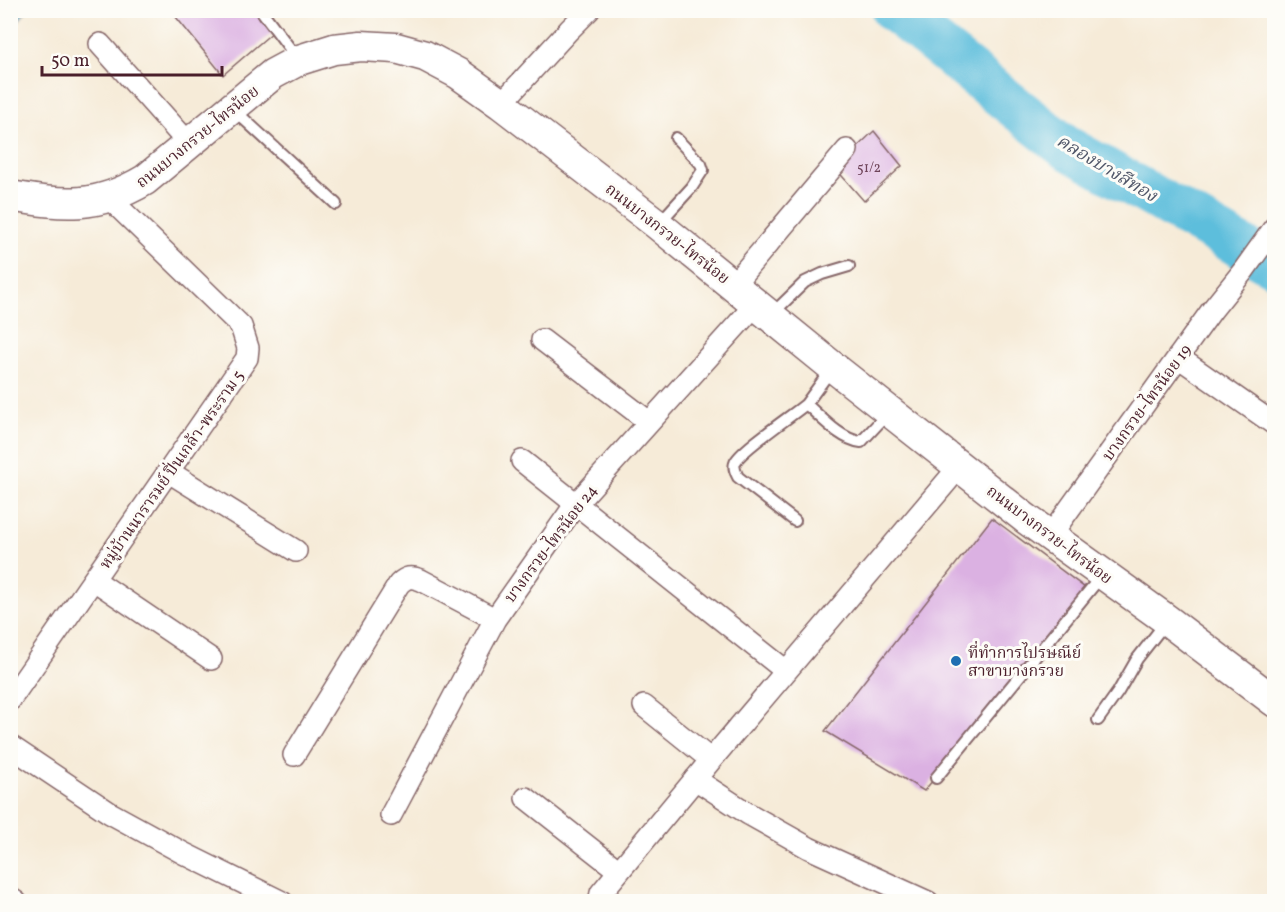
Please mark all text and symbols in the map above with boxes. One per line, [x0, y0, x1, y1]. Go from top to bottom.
scale bar [42, 39, 222, 77]
text: 50 m [51, 49, 90, 74]
street label: ถนนบางกรวย-ไทรน้อย [132, 80, 264, 194]
water label: คลองบางสีทอง [1051, 129, 1162, 210]
house number: 51/2 [857, 159, 881, 178]
street label: ถนนบางกรวย-ไทรน้อย [600, 178, 734, 290]
street label: บางกรวย-ไทรน้อย 19 [1097, 340, 1197, 466]
street label: หมู่บ้านนารารมย์ ปิ่นเกล้า-พระราม 5 [94, 365, 250, 574]
street label: บางกรวย-ไทรน้อย 24 [499, 480, 603, 608]
street label: ถนนบางกรวย-ไทรน้อย [981, 480, 1117, 590]
place label: ที่ทำการไปรษณีย์ สาขาบางกรวย [968, 641, 1081, 683]
marker: ที่ทำการไปรษณีย์ สาขาบางกรวย [949, 654, 963, 668]

